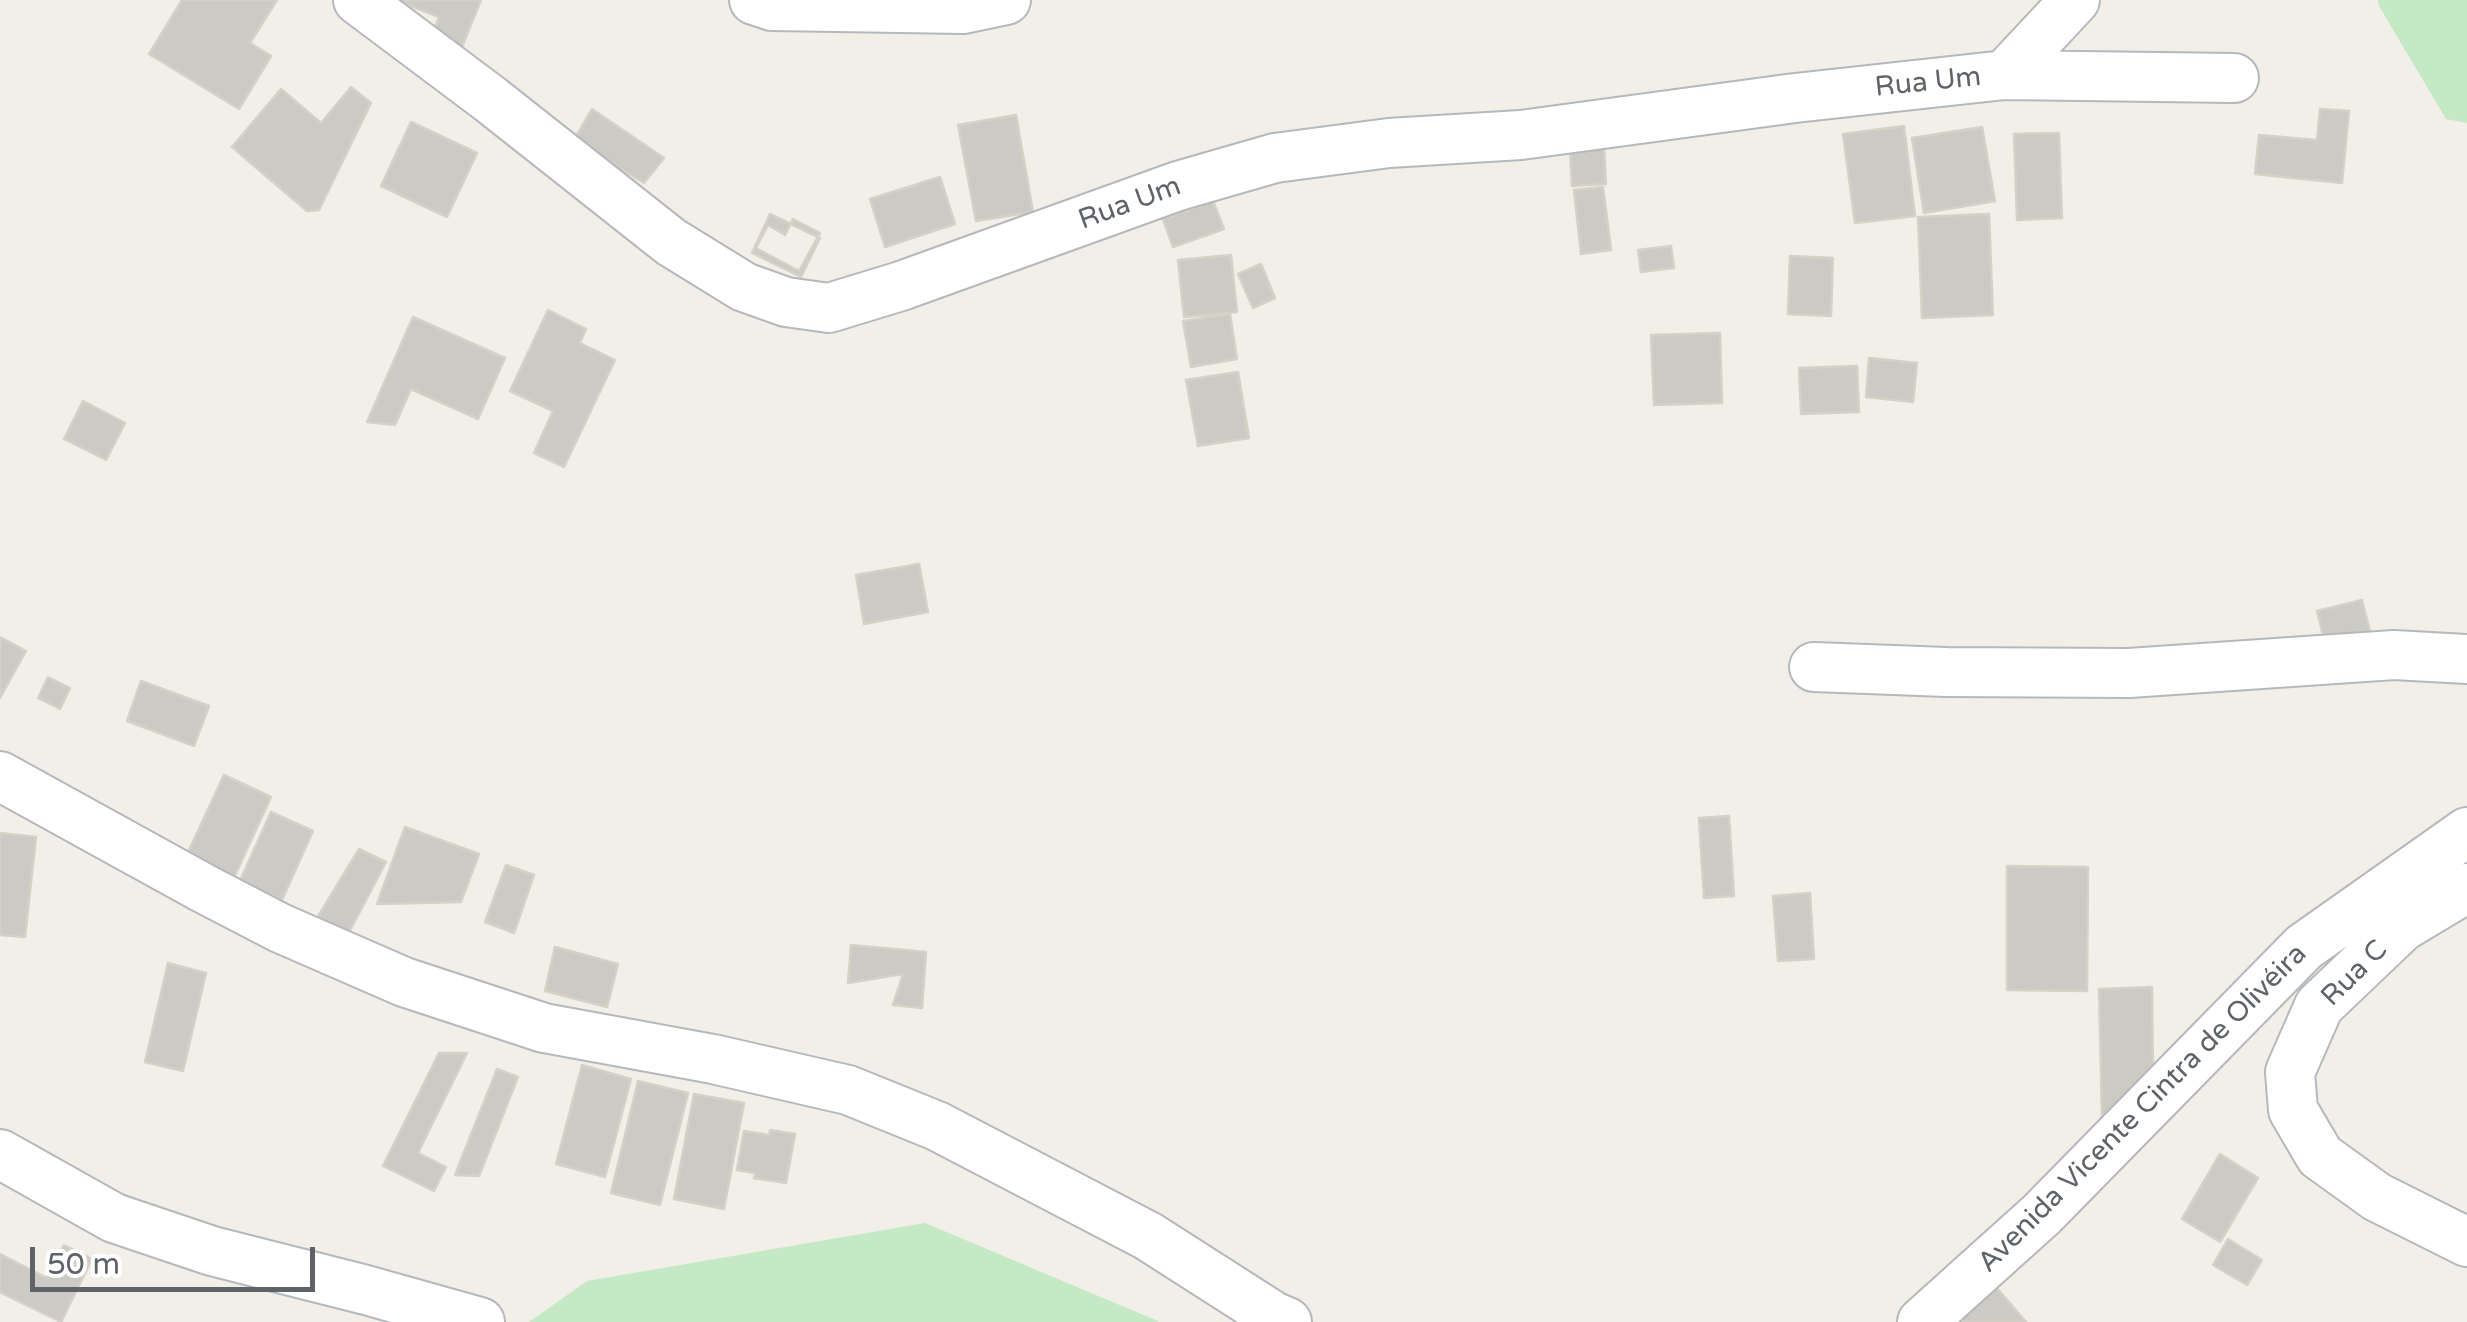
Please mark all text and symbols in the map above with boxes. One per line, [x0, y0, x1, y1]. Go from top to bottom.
street label: Rua Um [1873, 61, 1983, 105]
street label: Rua Um [1074, 170, 1186, 238]
street label: Rua C [2315, 934, 2395, 1014]
street label: Avenida Vicente Cintra de Olivéira [1972, 938, 2314, 1280]
scale bar [35, 1227, 320, 1289]
text: 50 m [47, 1246, 120, 1283]

